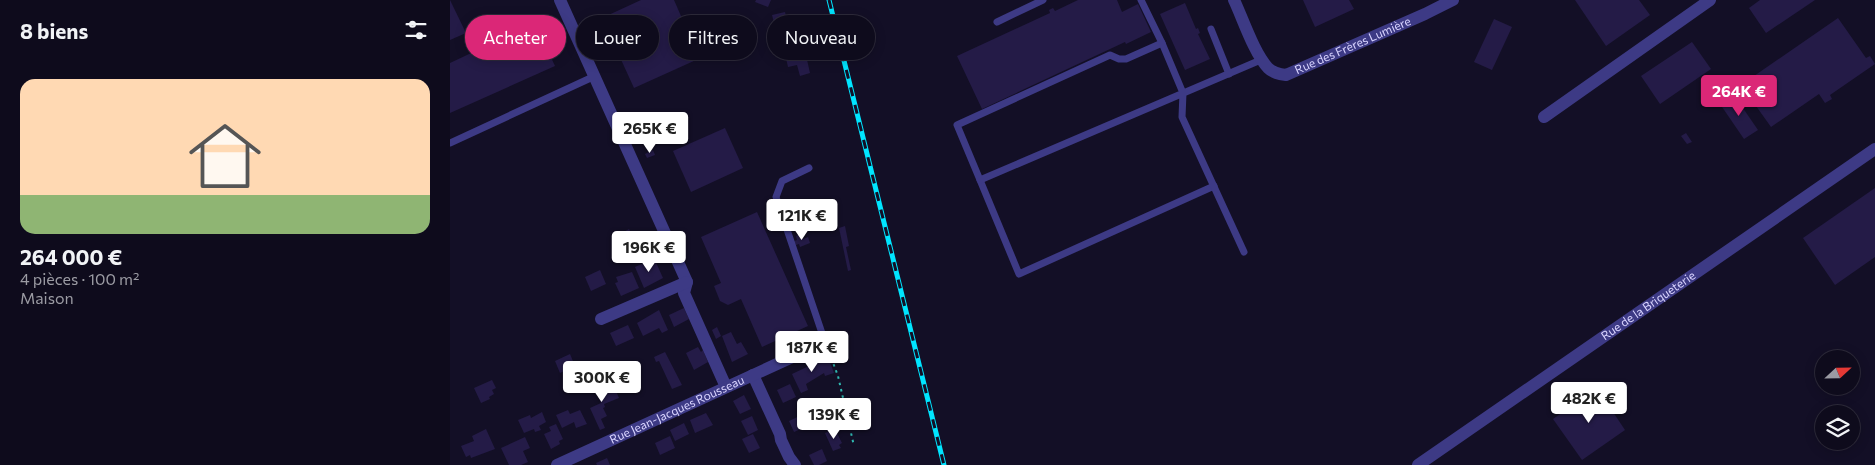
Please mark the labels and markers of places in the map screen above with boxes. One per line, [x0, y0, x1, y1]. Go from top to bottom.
pin: 264K € [1698, 74, 1780, 117]
pin: 265K € [609, 112, 691, 154]
pin: 121K € [761, 198, 843, 241]
pin: 196K € [608, 230, 690, 273]
pin: 187K € [771, 330, 853, 373]
pin: 300K € [561, 360, 643, 403]
pin: 482K € [1548, 382, 1630, 424]
pin: 139K € [793, 398, 875, 440]

